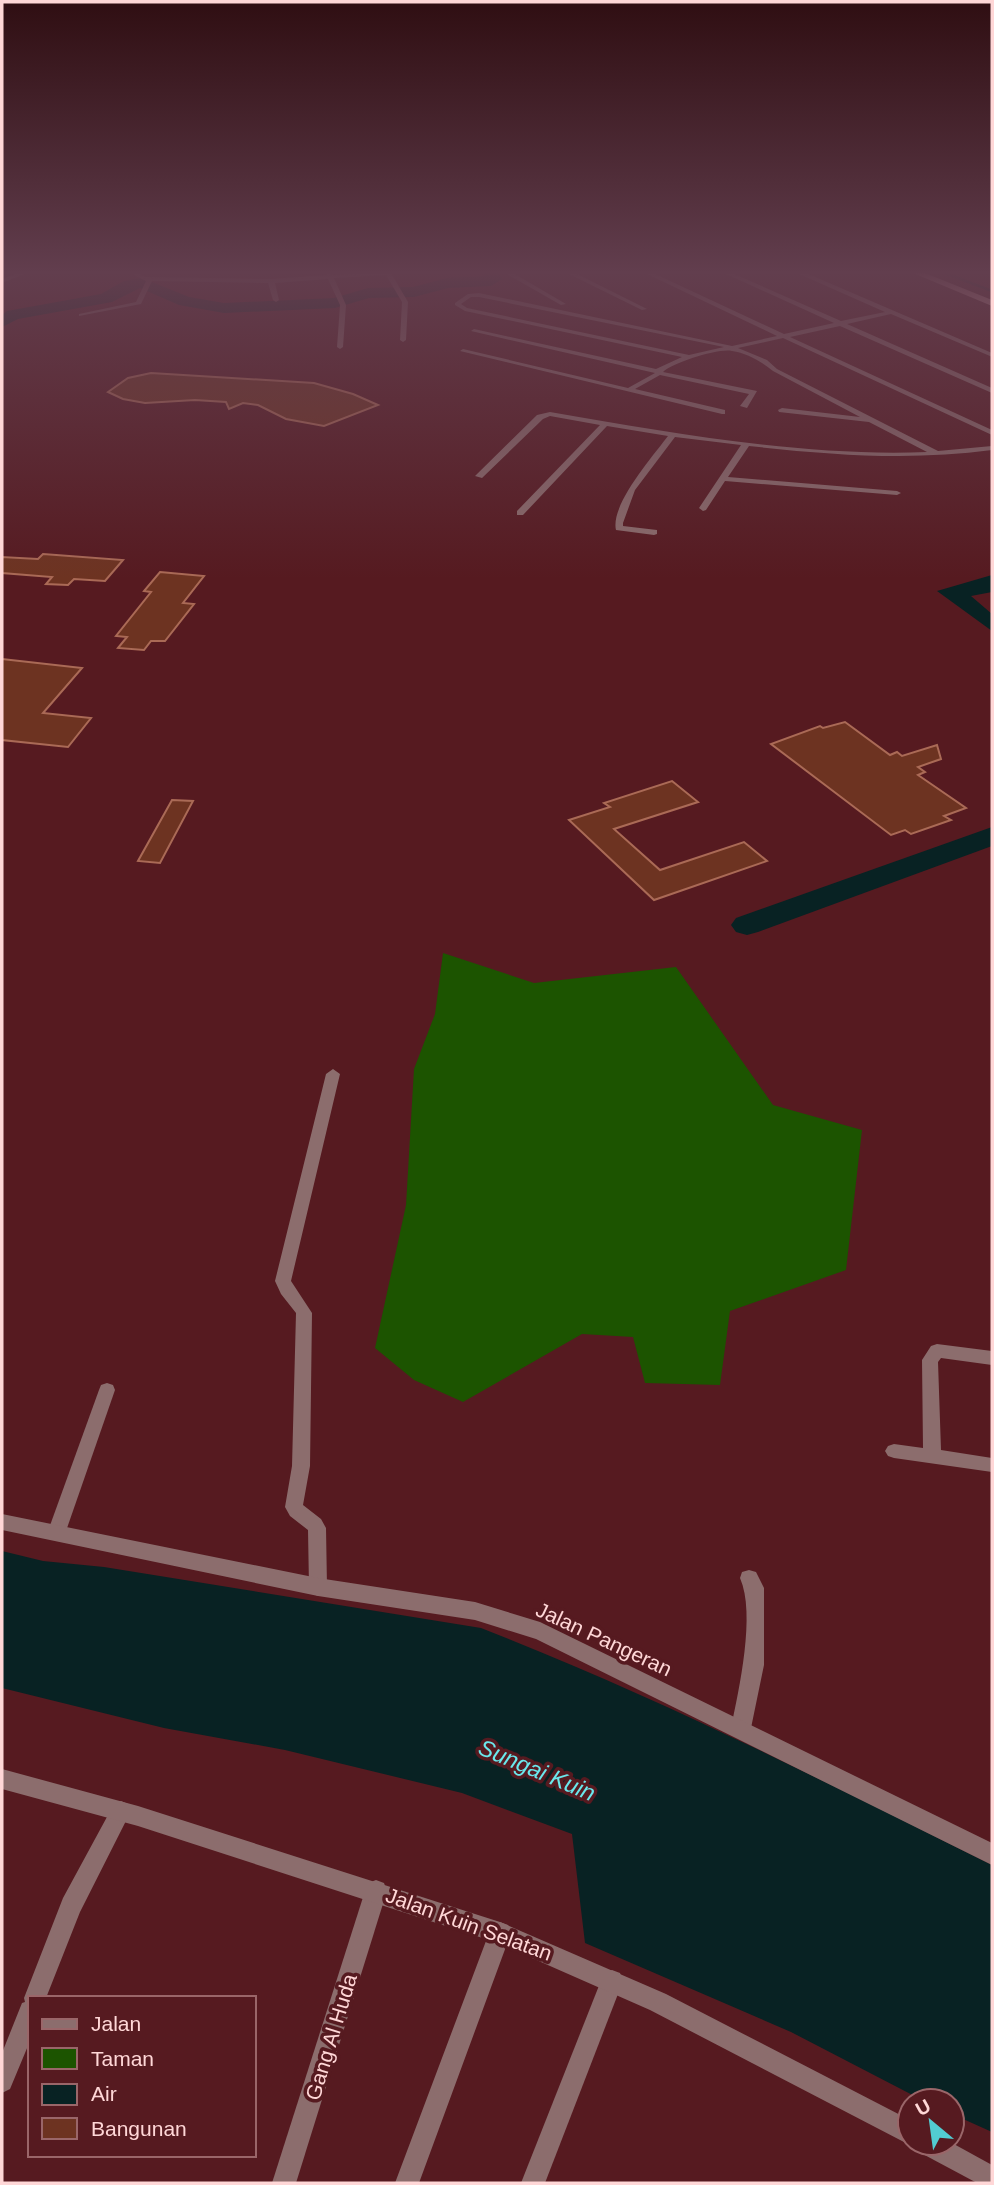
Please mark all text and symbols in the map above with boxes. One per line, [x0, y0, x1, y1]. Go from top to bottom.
street label: Jalan Pangeran [532, 1597, 676, 1681]
water label: Sungai Kuin [475, 1734, 599, 1806]
street label: Jalan Kuin Selatan [383, 1883, 555, 1965]
street label: Gang Al Huda [301, 1971, 361, 2103]
legend [28, 1996, 256, 2157]
text: Jalan [91, 2012, 141, 2035]
text: Taman [91, 2047, 154, 2070]
text: Air [91, 2082, 117, 2105]
north arrow [896, 2087, 966, 2157]
text: U [912, 2095, 934, 2120]
text: Bangunan [91, 2117, 187, 2140]

